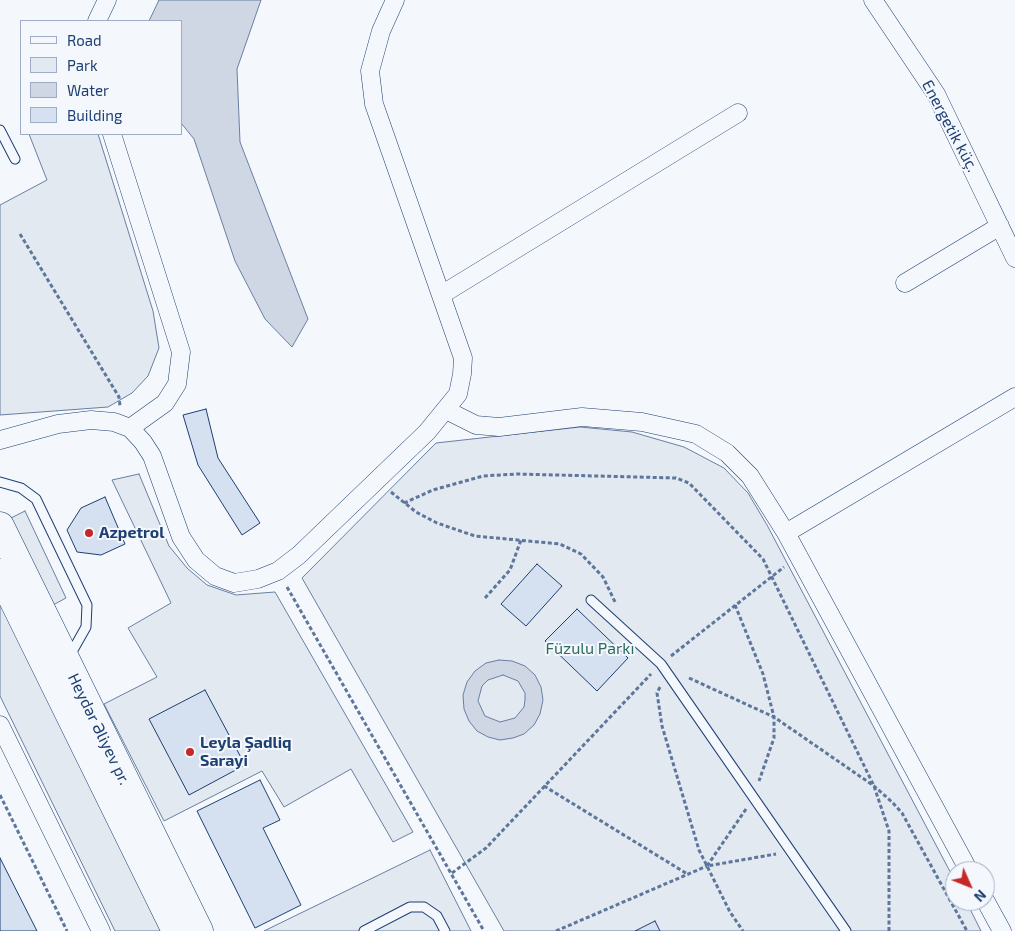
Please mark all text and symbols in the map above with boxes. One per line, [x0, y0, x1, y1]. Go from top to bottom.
legend [20, 20, 182, 135]
text: Road [67, 31, 102, 49]
text: Park [67, 56, 98, 74]
street label: Energetik küç. [918, 77, 982, 175]
text: Water [67, 81, 109, 99]
text: Building [67, 106, 122, 124]
place label: Azpetrol [99, 523, 164, 543]
marker: Azpetrol [83, 527, 95, 539]
park label: Füzulu Parkı [546, 639, 634, 659]
street label: Heydər Əliyev pr. [64, 670, 134, 788]
place label: Leyla Şadliq Sarayi [200, 733, 292, 771]
marker: Leyla Şadliq Sarayi [184, 746, 196, 758]
north arrow [945, 861, 995, 911]
text: N [971, 887, 990, 906]

